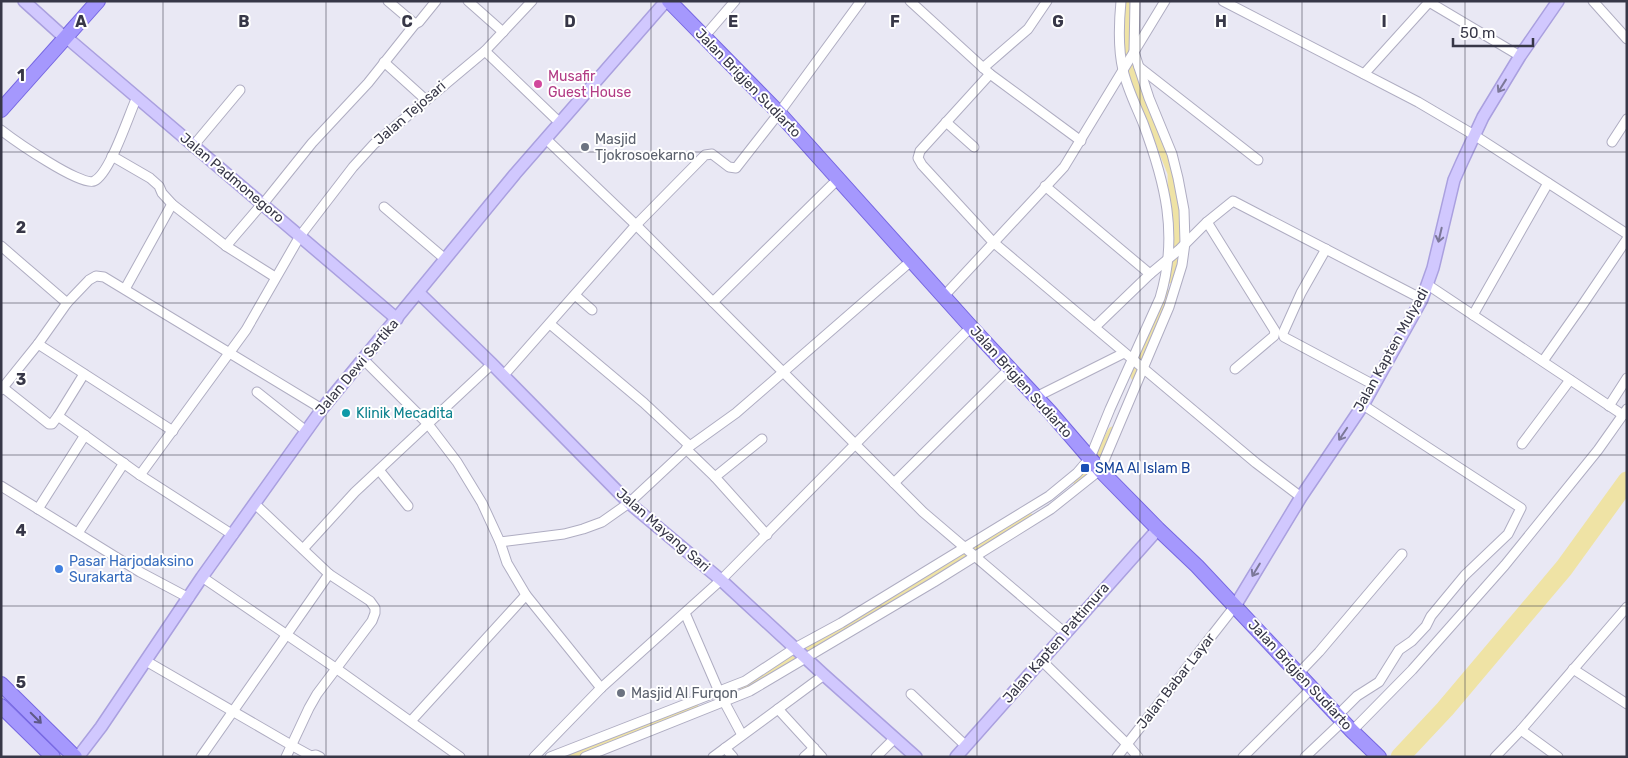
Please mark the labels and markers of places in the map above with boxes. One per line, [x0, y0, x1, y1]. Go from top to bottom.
place label: Musafir Guest House [548, 68, 631, 101]
marker: Musafir Guest House [532, 78, 544, 90]
place label: Masjid Tjokrosoekarno [595, 131, 695, 164]
marker: Masjid Tjokrosoekarno [579, 141, 591, 153]
place label: Klinik Mecadita [356, 405, 453, 422]
marker: Klinik Mecadita [340, 407, 352, 419]
place label: SMA Al Islam B [1095, 460, 1190, 477]
marker: SMA Al Islam B [1079, 462, 1091, 474]
place label: Pasar Harjodaksino Surakarta [69, 553, 194, 586]
marker: Pasar Harjodaksino Surakarta [53, 563, 65, 575]
place label: Masjid Al Furqon [631, 685, 738, 702]
marker: Masjid Al Furqon [615, 687, 627, 699]

